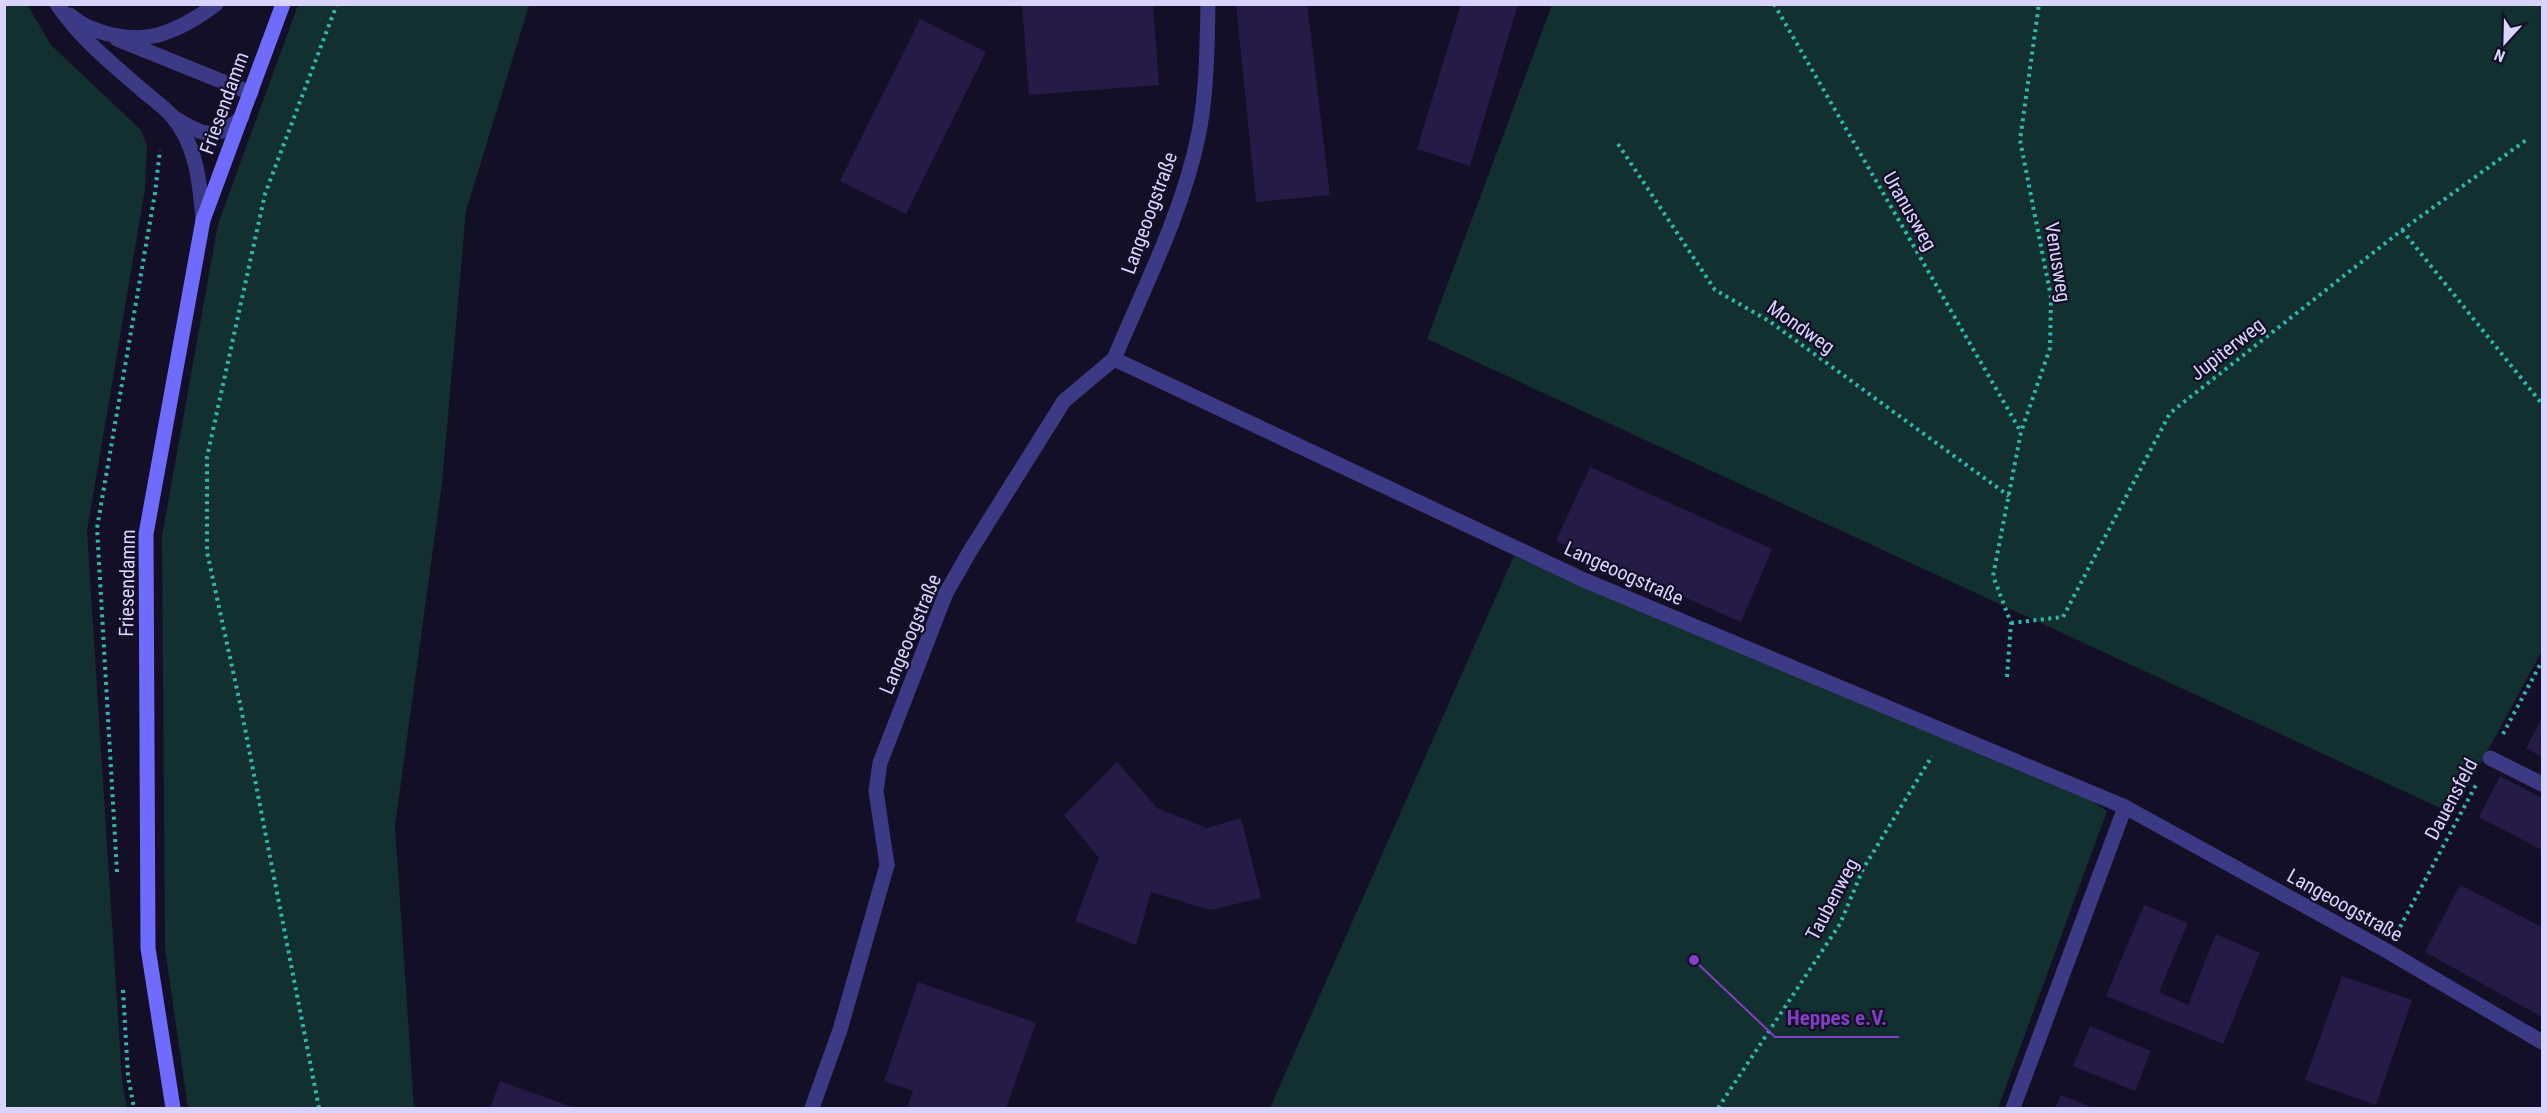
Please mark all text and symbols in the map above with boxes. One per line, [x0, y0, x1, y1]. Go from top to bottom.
north arrow [2475, 12, 2535, 72]
text: N [2491, 45, 2508, 66]
street label: Friesendamm [194, 49, 254, 157]
street label: Langeoogstraße [1116, 149, 1182, 277]
street label: Uranusweg [1878, 167, 1942, 255]
street label: Venusweg [2040, 220, 2076, 304]
street label: Mondweg [1763, 295, 1839, 359]
street label: Jupiterweg [2185, 313, 2269, 385]
street label: Friesendamm [114, 529, 140, 637]
street label: Langeoogstraße [1561, 536, 1687, 610]
street label: Langeoogstraße [874, 570, 946, 698]
street label: Dauensfeld [2420, 754, 2482, 844]
street label: Taubenweg [1800, 854, 1864, 944]
street label: Langeoogstraße [2283, 863, 2407, 947]
callout: Heppes e.V. [1775, 998, 1899, 1037]
text: Heppes e.V. [1787, 1006, 1887, 1030]

